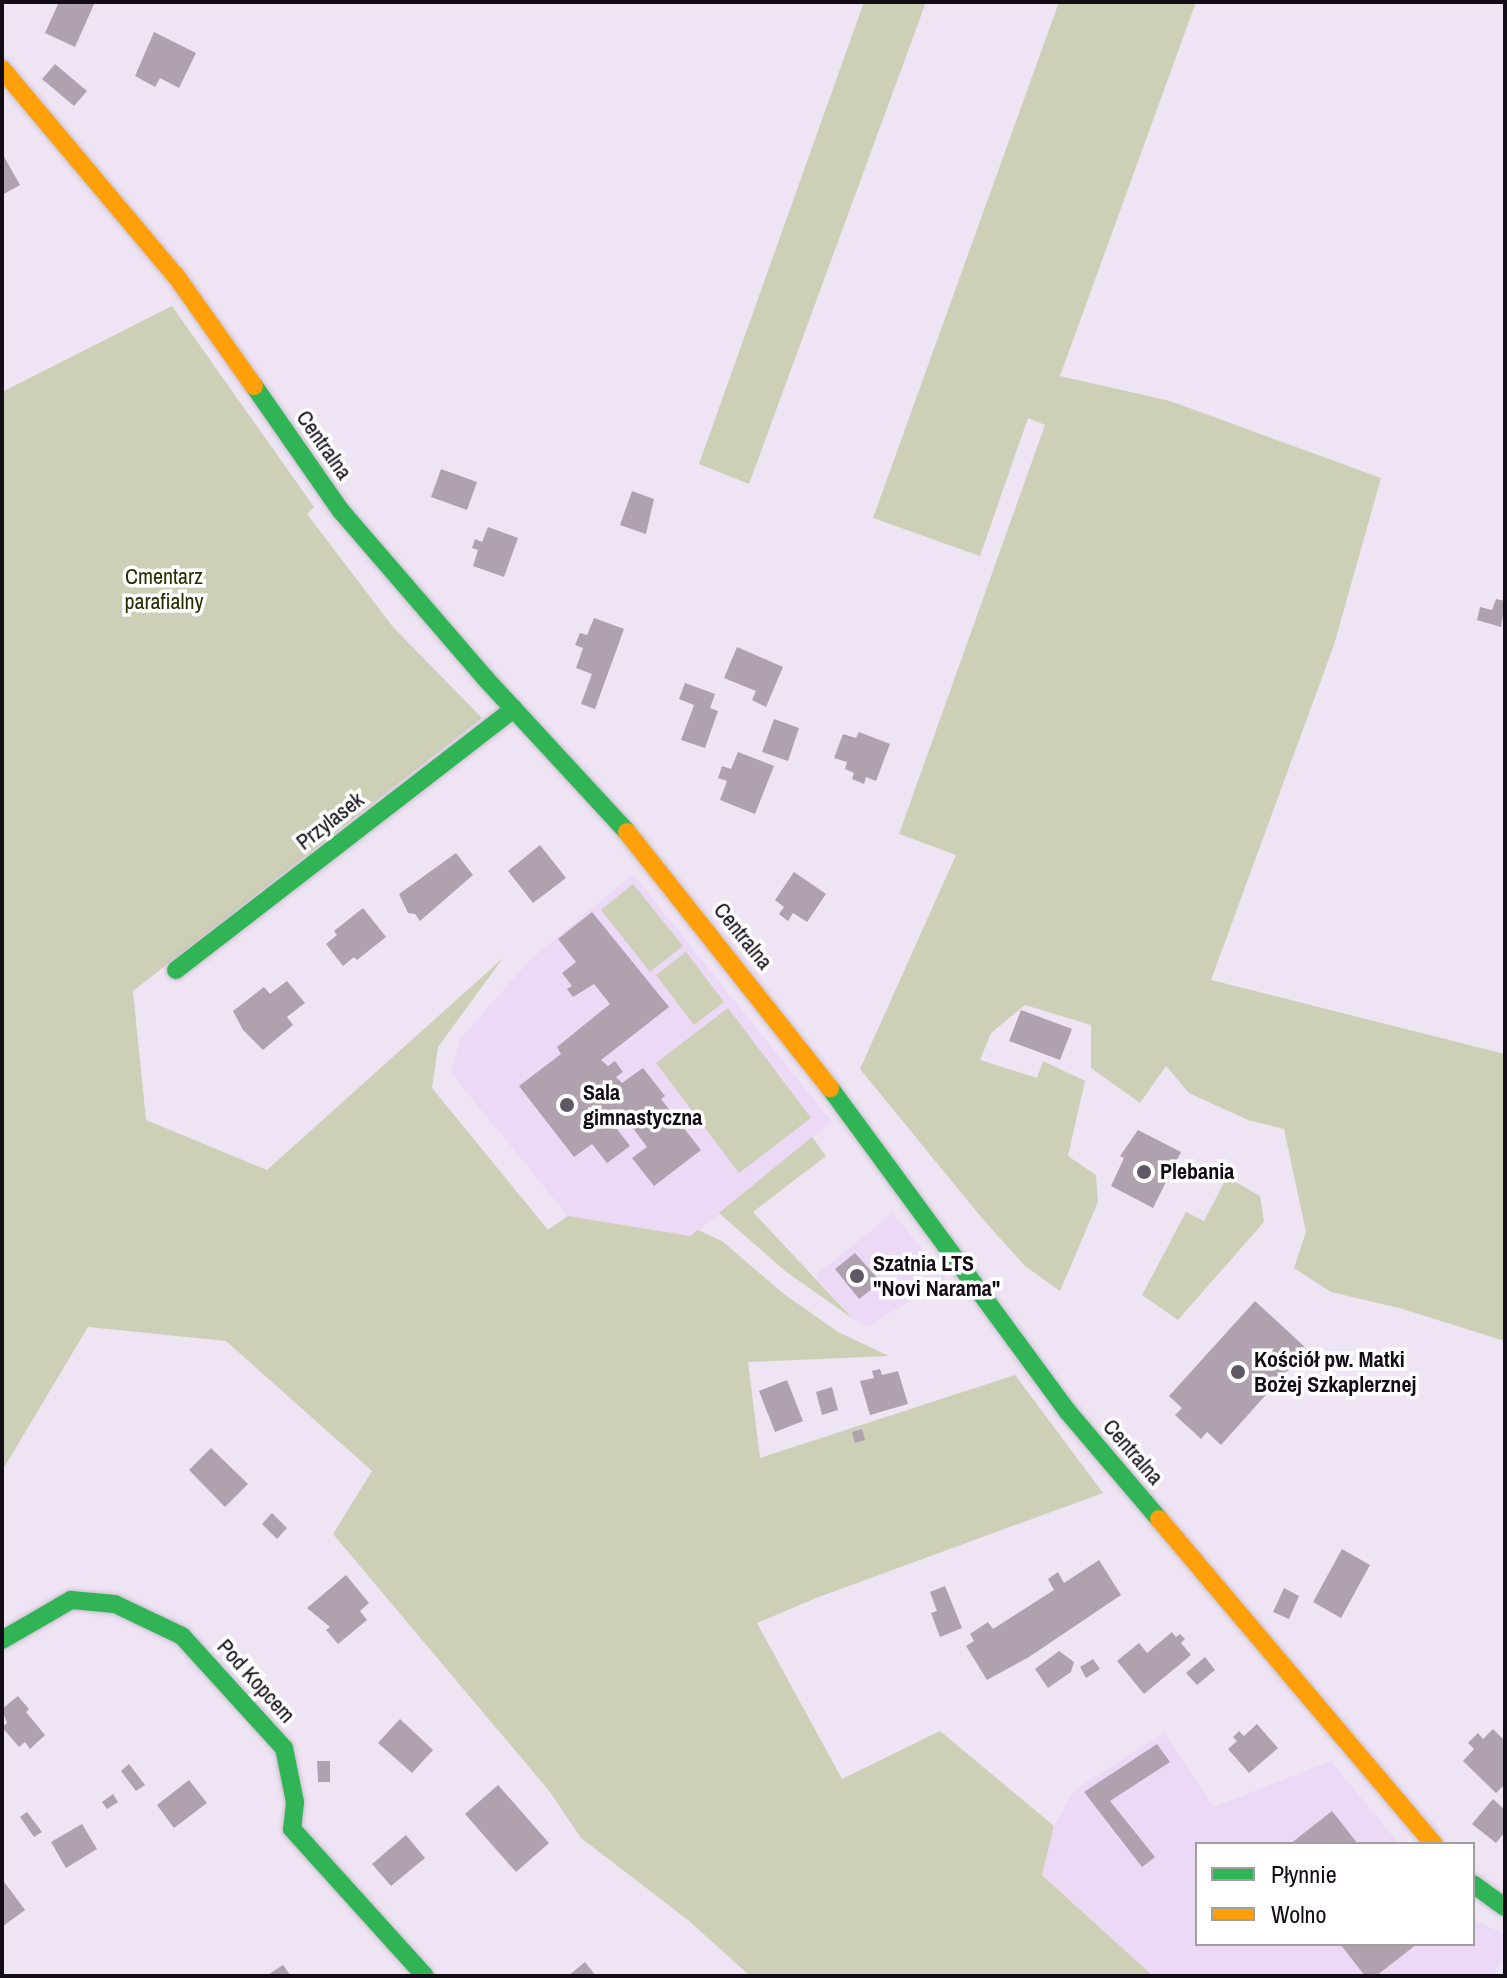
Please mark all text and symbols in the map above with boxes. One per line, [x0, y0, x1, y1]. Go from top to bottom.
street label: Centralna [291, 405, 357, 485]
park label: Cmentarz parafialny [124, 563, 204, 614]
street label: Przylasek [291, 787, 369, 855]
street label: Centralna [708, 897, 778, 975]
place label: Sala gimnastyczna [583, 1079, 702, 1130]
marker: Sala gimnastyczna [558, 1096, 576, 1114]
place label: Plebania [1160, 1159, 1234, 1185]
marker: Plebania [1135, 1163, 1153, 1181]
place label: Szatnia LTS "Novi Narama" [873, 1250, 1000, 1302]
marker: Szatnia LTS "Novi Narama" [848, 1267, 866, 1285]
place label: Kościół pw. Matki Bożej Szkaplerznej [1254, 1346, 1416, 1398]
marker: Kościół pw. Matki Bożej Szkaplerznej [1229, 1363, 1247, 1381]
street label: Centralna [1097, 1414, 1169, 1490]
street label: Pod Kopcem [212, 1634, 300, 1728]
legend [1195, 1842, 1475, 1946]
text: Płynnie [1271, 1858, 1337, 1890]
text: Wolno [1271, 1898, 1326, 1930]

